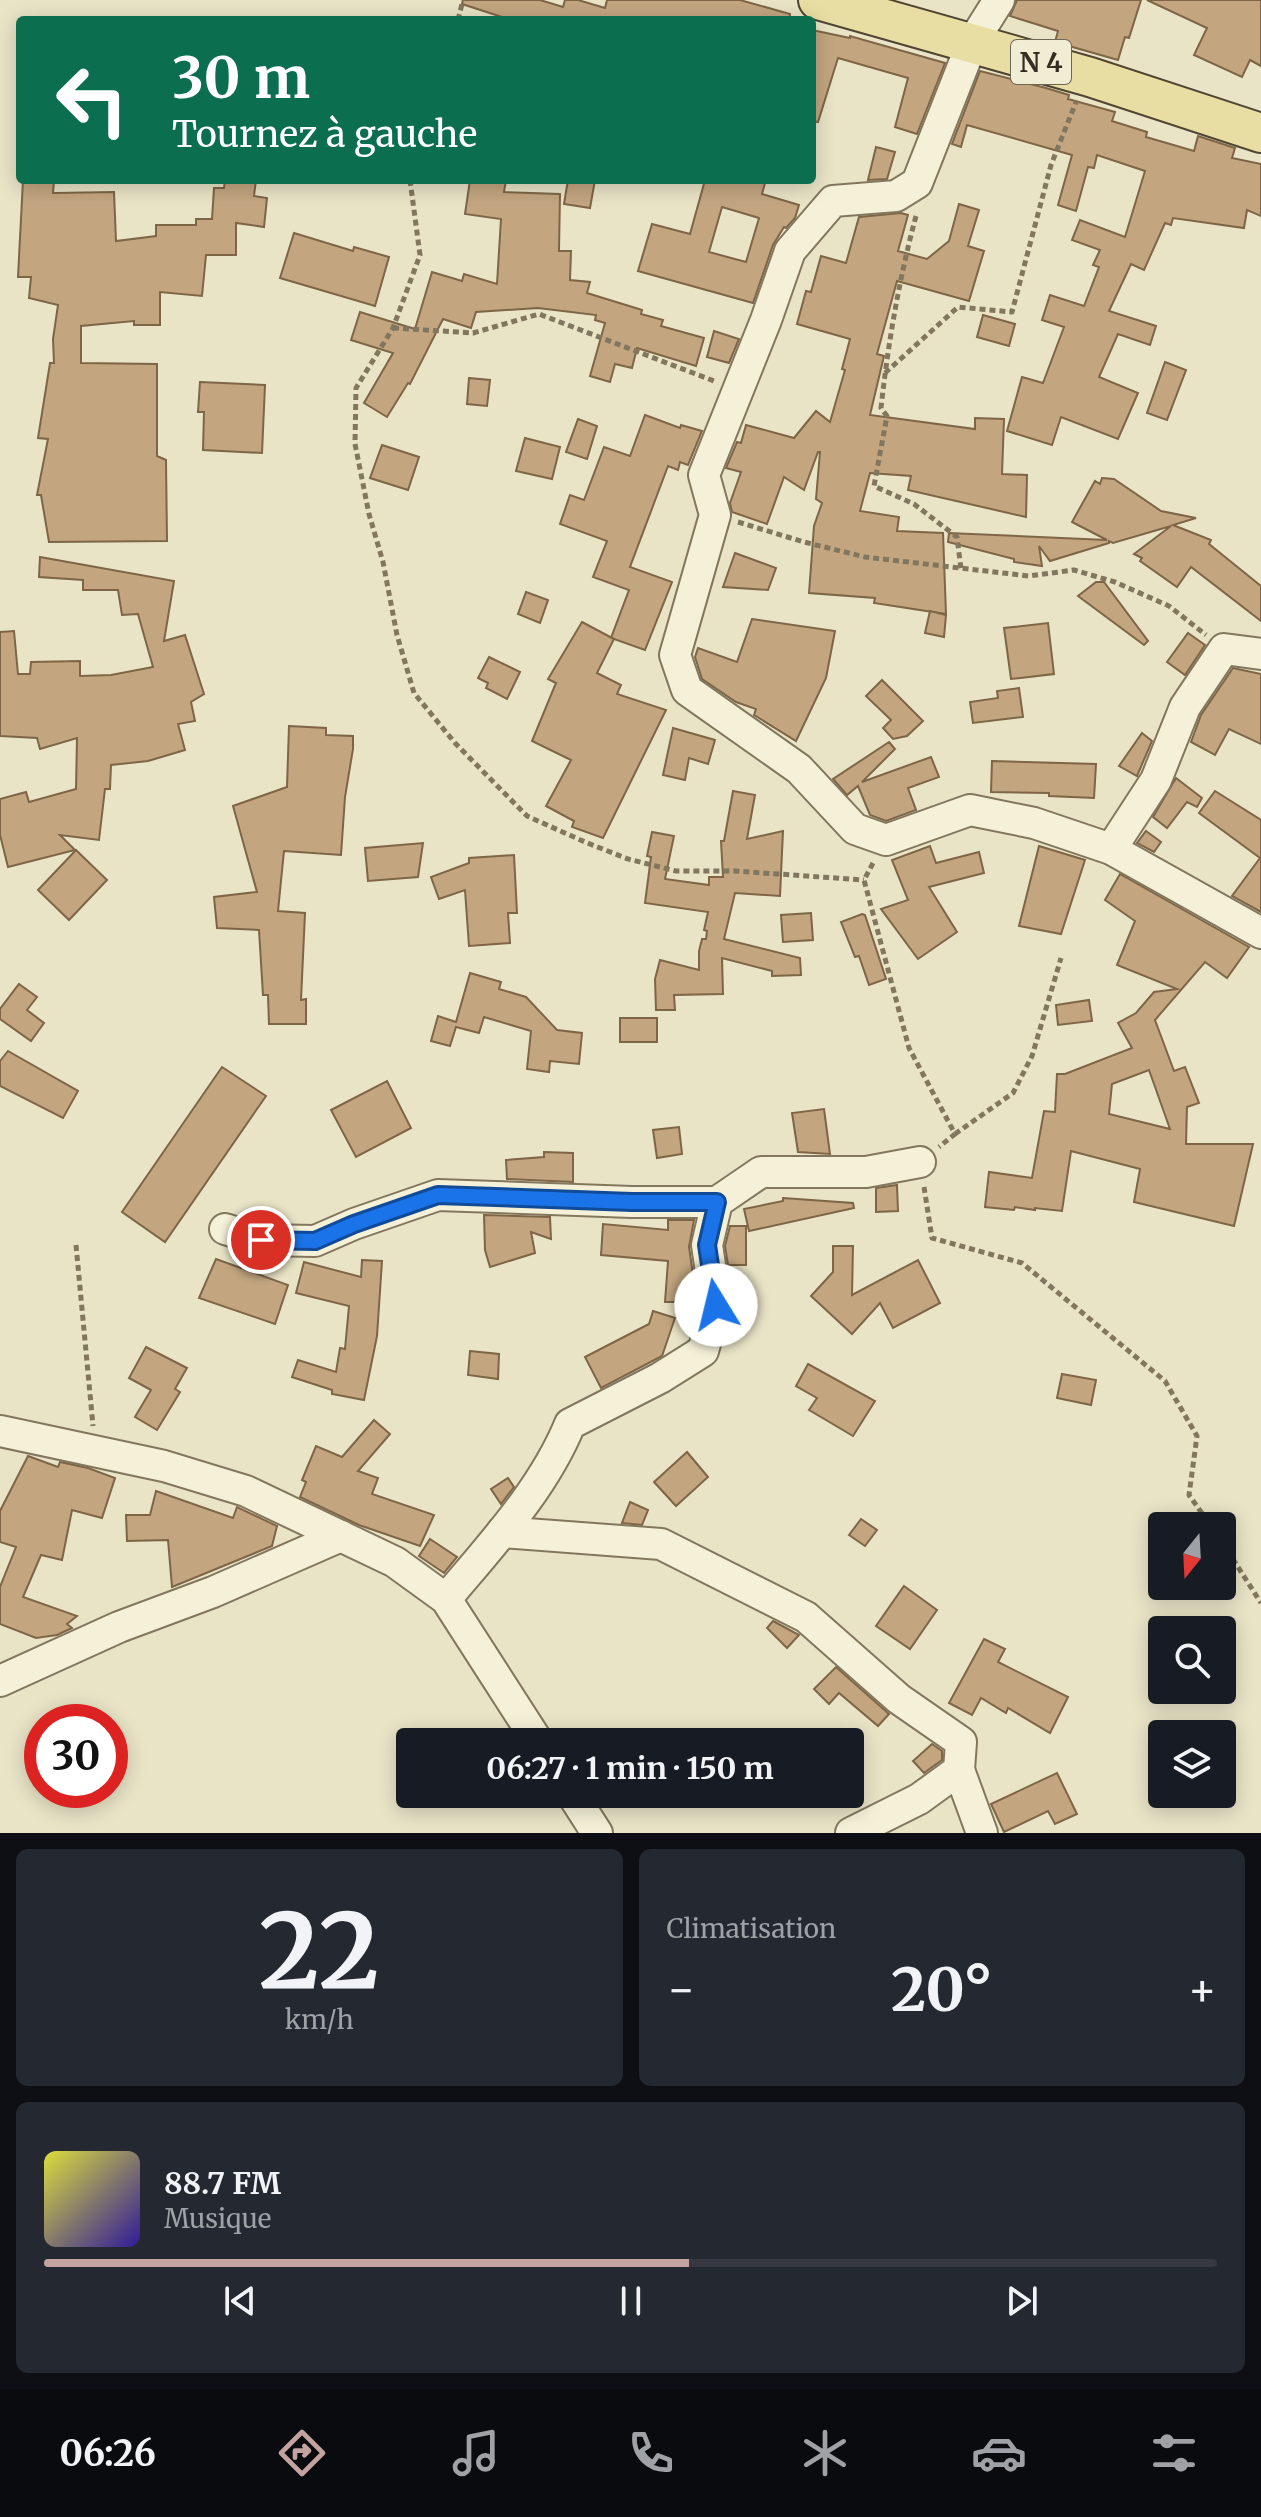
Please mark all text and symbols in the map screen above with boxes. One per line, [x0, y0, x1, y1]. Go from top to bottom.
road number: N 4 [1011, 40, 1071, 84]
text: 30 m [172, 43, 310, 113]
icon: left [40, 48, 144, 152]
text: Tournez à gauche [172, 112, 477, 157]
pin [227, 1206, 295, 1274]
icon: arrive [239, 1218, 283, 1262]
position arrow [674, 1263, 758, 1347]
north arrow [1148, 1512, 1236, 1600]
map controls [1148, 1512, 1236, 1808]
button: search [1148, 1616, 1236, 1704]
speed limit sign: 30 [24, 1704, 128, 1808]
button: layers [1148, 1720, 1236, 1808]
text: 06:27 · 1 min · 150 m [486, 1749, 774, 1787]
text: 22 [259, 1886, 380, 2016]
text: Climatisation [667, 1912, 836, 1945]
text: 20° [891, 1952, 993, 2027]
text: − [667, 1962, 696, 2017]
text: + [1188, 1962, 1217, 2017]
text: km/h [285, 2003, 354, 2036]
text: 88.7 FM [164, 2164, 281, 2202]
text: Musique [164, 2202, 271, 2235]
icon: previous [218, 2279, 262, 2323]
icon: pause [609, 2279, 653, 2323]
icon: next [1000, 2279, 1044, 2323]
icon: directions [274, 2425, 330, 2481]
icon: music [448, 2425, 504, 2481]
icon: phone [623, 2425, 679, 2481]
icon: climate [797, 2425, 853, 2481]
icon: car [971, 2425, 1027, 2481]
icon: filters [1146, 2425, 1202, 2481]
text: 06:26 [59, 2431, 156, 2476]

